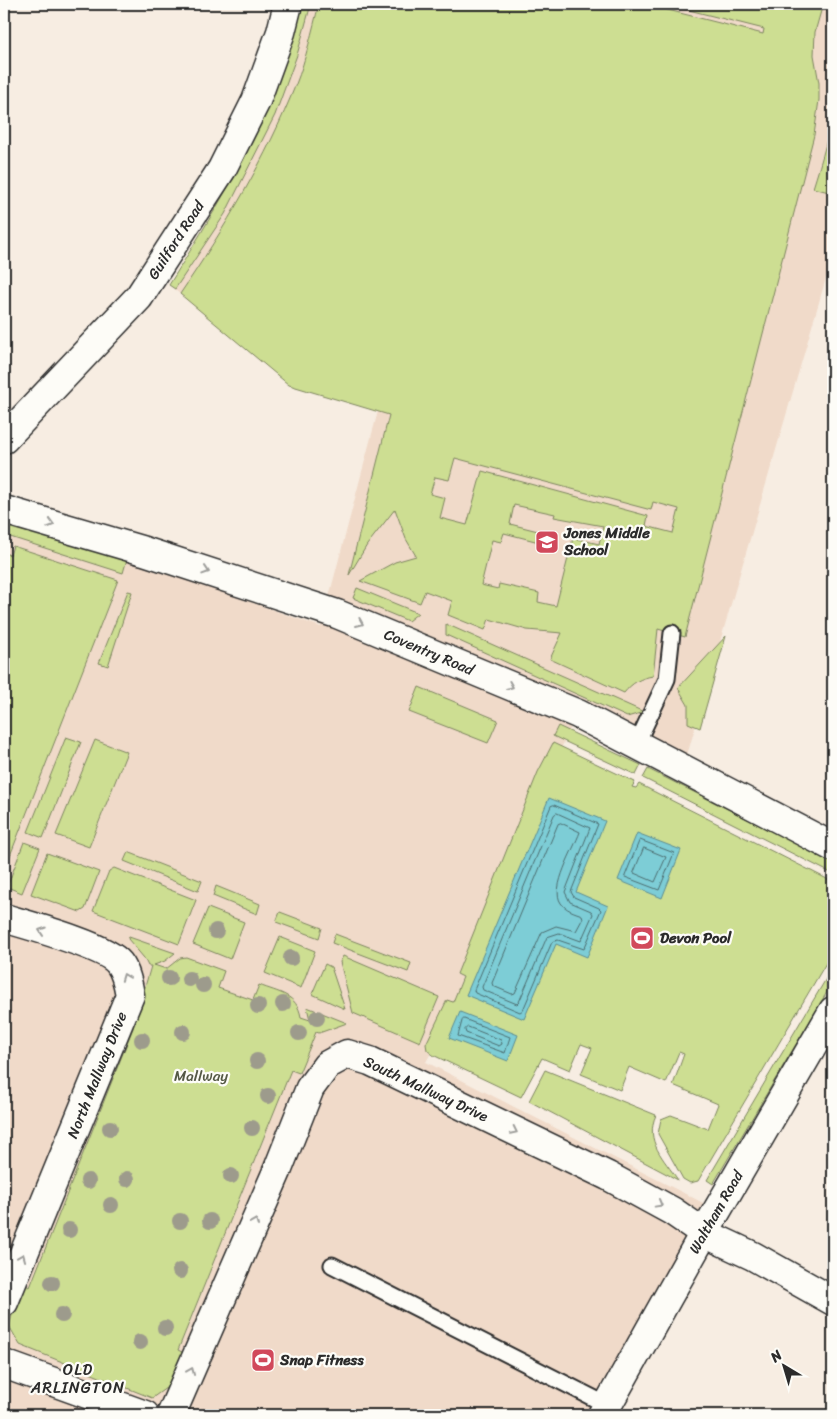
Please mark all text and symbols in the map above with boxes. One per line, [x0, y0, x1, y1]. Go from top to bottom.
street label: Guilford Road [141, 194, 212, 285]
one-way arrow [46, 518, 54, 528]
place label: Jones Middle School [563, 520, 650, 563]
school or university icon: Jones Middle School [534, 529, 560, 555]
one-way arrow [201, 565, 210, 575]
one-way arrow [355, 617, 364, 627]
street label: Coventry Road [380, 621, 479, 683]
one-way arrow [505, 679, 514, 690]
sports icon: Devon Pool [629, 925, 655, 951]
place label: Devon Pool [660, 925, 732, 951]
one-way arrow [38, 926, 46, 936]
one-way arrow [121, 973, 131, 981]
street label: North Mallway Drive [60, 1007, 134, 1142]
street label: South Mallway Drive [359, 1049, 493, 1129]
park label: Mallway [174, 1063, 228, 1089]
one-way arrow [509, 1125, 518, 1135]
street label: Waltham Road [682, 1164, 751, 1259]
one-way arrow [653, 1198, 662, 1208]
one-way arrow [249, 1218, 260, 1227]
one-way arrow [16, 1253, 27, 1262]
north arrow [760, 1342, 810, 1392]
text: N [764, 1343, 788, 1370]
sports icon: Snap Fitness [250, 1347, 276, 1373]
place label: Snap Fitness [279, 1347, 364, 1373]
district label: OLD ARLINGTON [30, 1355, 125, 1402]
one-way arrow [185, 1367, 196, 1376]

